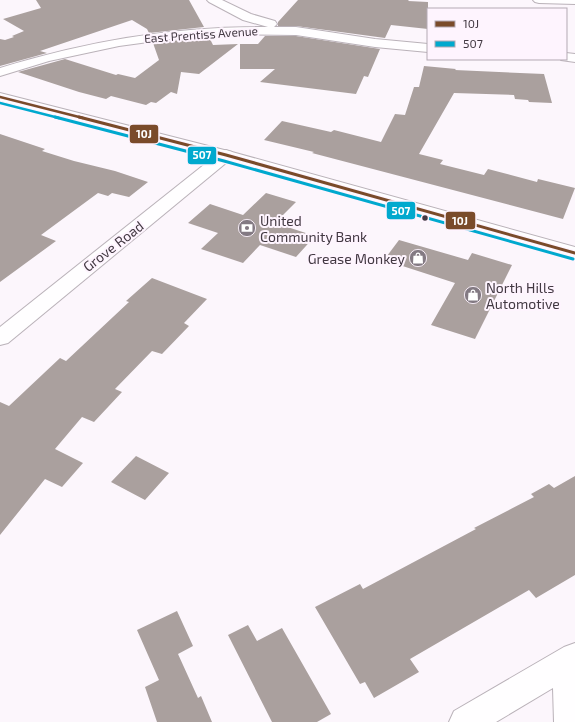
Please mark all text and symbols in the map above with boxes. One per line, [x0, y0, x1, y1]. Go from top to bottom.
legend [427, 8, 567, 60]
text: 10J [463, 16, 479, 30]
street label: East Prentiss Avenue [144, 23, 258, 45]
text: 507 [463, 36, 483, 50]
line badge: 10J [129, 124, 159, 144]
text: 10J [136, 127, 152, 140]
line badge: 507 [187, 146, 217, 165]
text: 507 [193, 148, 212, 161]
line badge: 507 [386, 201, 416, 220]
text: 507 [392, 204, 411, 217]
line badge: 10J [445, 211, 476, 230]
place label: United Community Bank [260, 212, 367, 245]
unlabelled marker [420, 213, 430, 223]
text: 10J [452, 214, 468, 227]
street label: Grove Road [79, 217, 147, 275]
bank icon: United Community Bank [237, 218, 257, 238]
shop icon: Grease Monkey [408, 248, 428, 268]
place label: Grease Monkey [308, 250, 406, 267]
place label: North Hills Automotive [486, 279, 560, 312]
shop icon: North Hills Automotive [463, 285, 483, 305]

